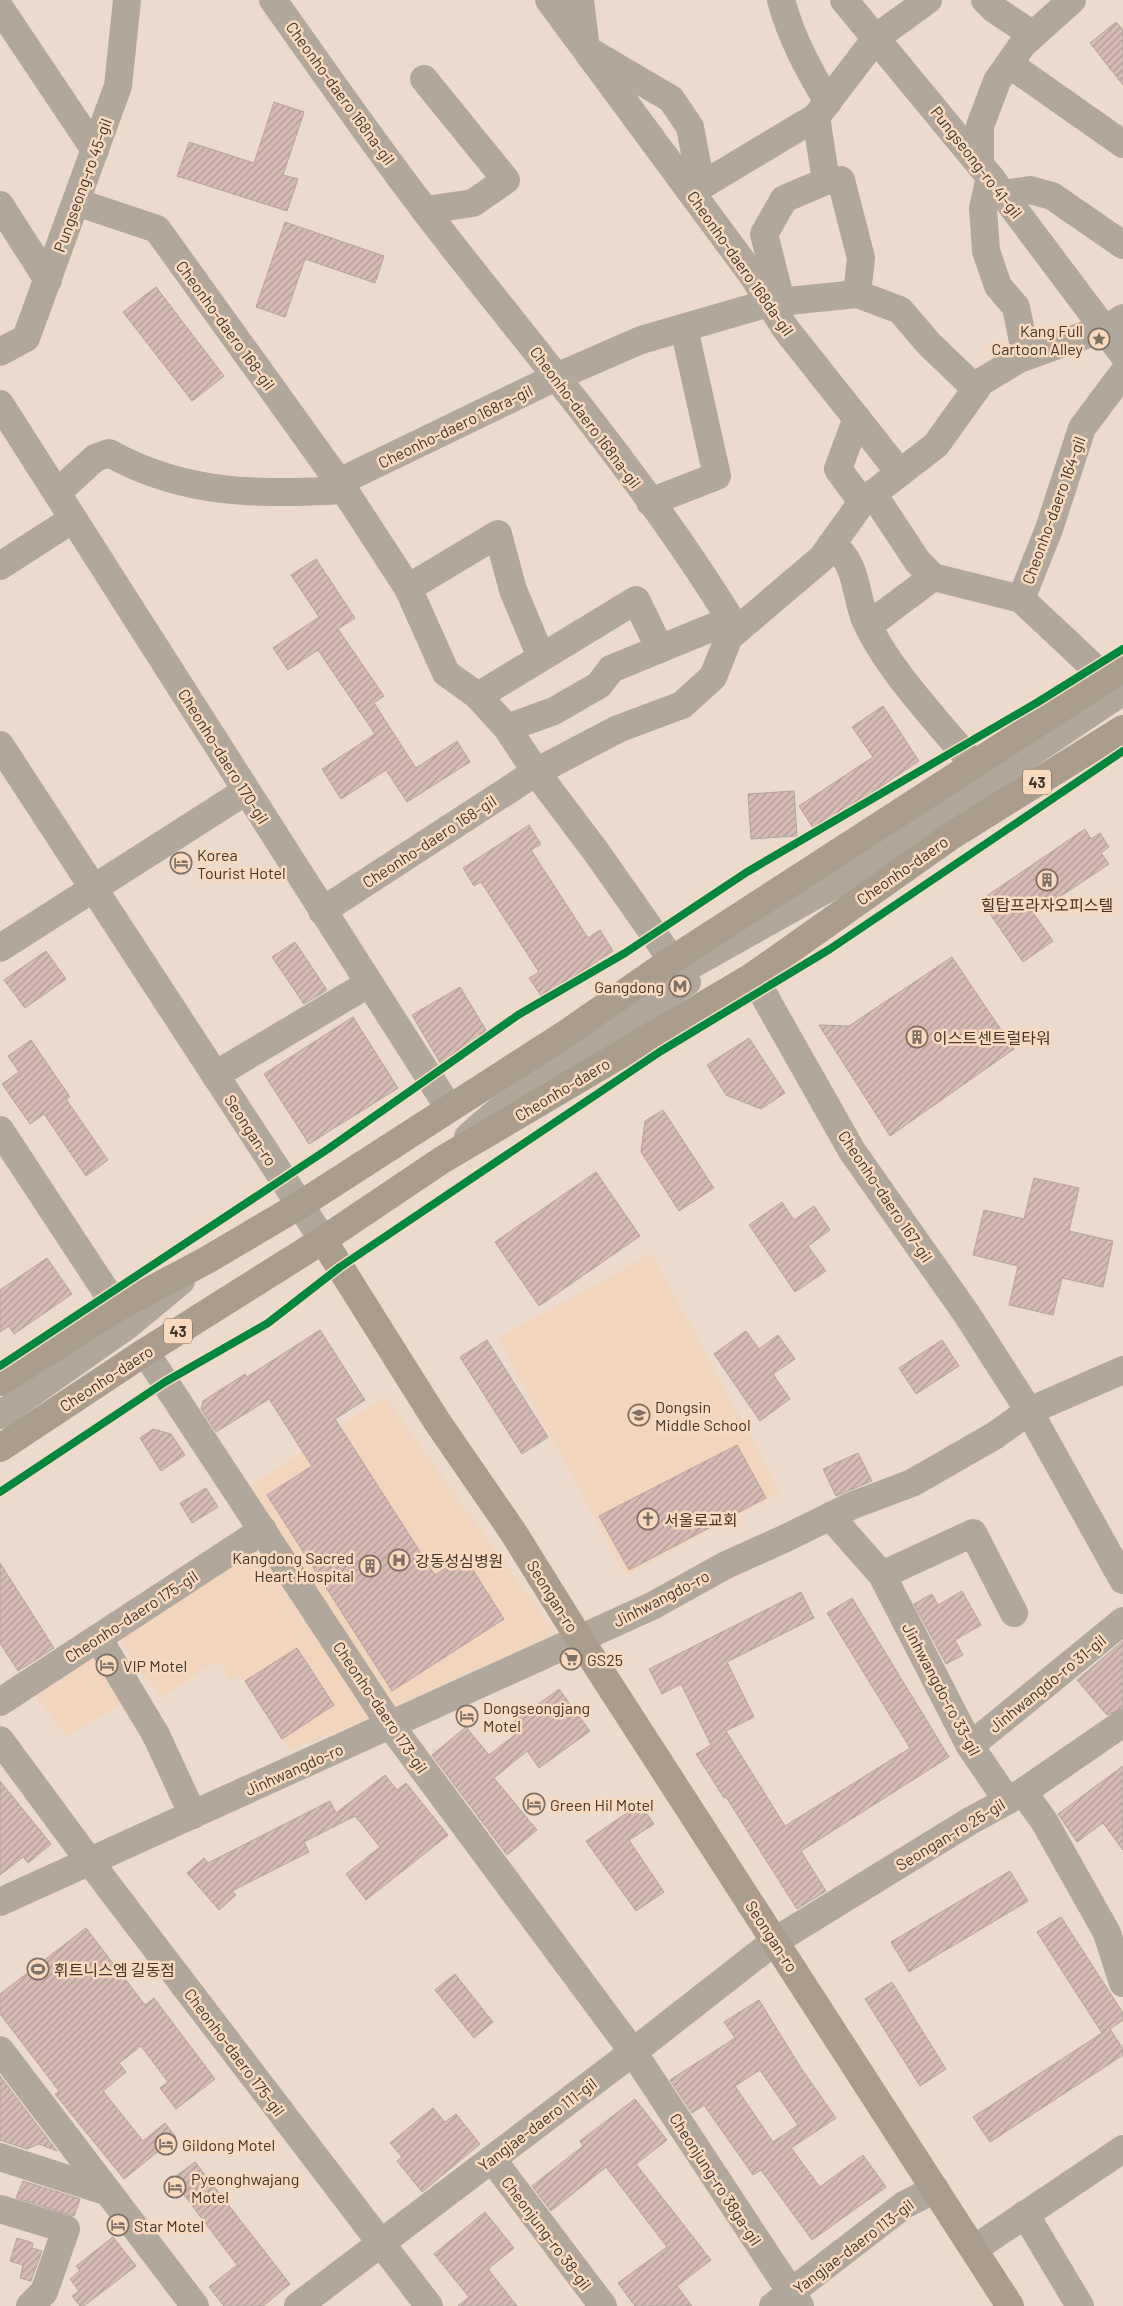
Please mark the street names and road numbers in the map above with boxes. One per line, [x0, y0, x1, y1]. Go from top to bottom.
street label: Cheonho-daero 168na-gil [283, 18, 399, 168]
street label: Pungseong-ro 41-gil [927, 102, 1027, 222]
street label: Pungseong-ro 45-gil [49, 116, 115, 254]
street label: Cheonho-daero 168da-gil [684, 187, 798, 339]
street label: Cheonho-daero 168-gil [173, 257, 279, 393]
street label: Cheonho-daero 168na-gil [527, 342, 645, 492]
street label: Cheonho-daero 168ra-gil [375, 380, 535, 472]
street label: Cheonho-daero 164-gil [1017, 433, 1089, 587]
street label: Cheonho-daero 170-gil [175, 685, 273, 827]
road number: 43 [1023, 770, 1051, 794]
street label: Cheonho-daero 168-gil [359, 791, 499, 891]
street label: Cheonho-daero [853, 831, 951, 909]
street label: Cheonho-daero [511, 1053, 613, 1125]
street label: Seongan-ro [221, 1091, 281, 1169]
street label: Cheonho-daero 167-gil [835, 1127, 937, 1265]
road number: 43 [164, 1318, 192, 1344]
street label: Cheonho-daero [56, 1341, 156, 1415]
street label: Seongan-ro [523, 1557, 583, 1635]
street label: Cheonho-daero 175-gil [61, 1566, 201, 1666]
street label: Jinhwangdo-ro [610, 1566, 712, 1630]
street label: Jinhwangdo-ro 33-gil [899, 1619, 985, 1759]
street label: Jinhwangdo-ro 31-gil [985, 1630, 1109, 1736]
street label: Cheonho-daero 173-gil [330, 1638, 432, 1776]
street label: Jinhwangdo-ro [242, 1739, 346, 1799]
street label: Seongan-ro 25-gil [892, 1794, 1008, 1874]
street label: Seongan-ro [742, 1897, 802, 1975]
street label: Cheonho-daero 175-gil [181, 1984, 289, 2120]
street label: Yangjae-daero 111-gil [474, 2073, 600, 2175]
street label: Cheonjung-ro 38ga-gil [666, 2109, 766, 2249]
street label: Cheonjung-ro 38-gil [498, 2173, 596, 2293]
street label: Yangjae-daero 113-gil [789, 2195, 917, 2297]

